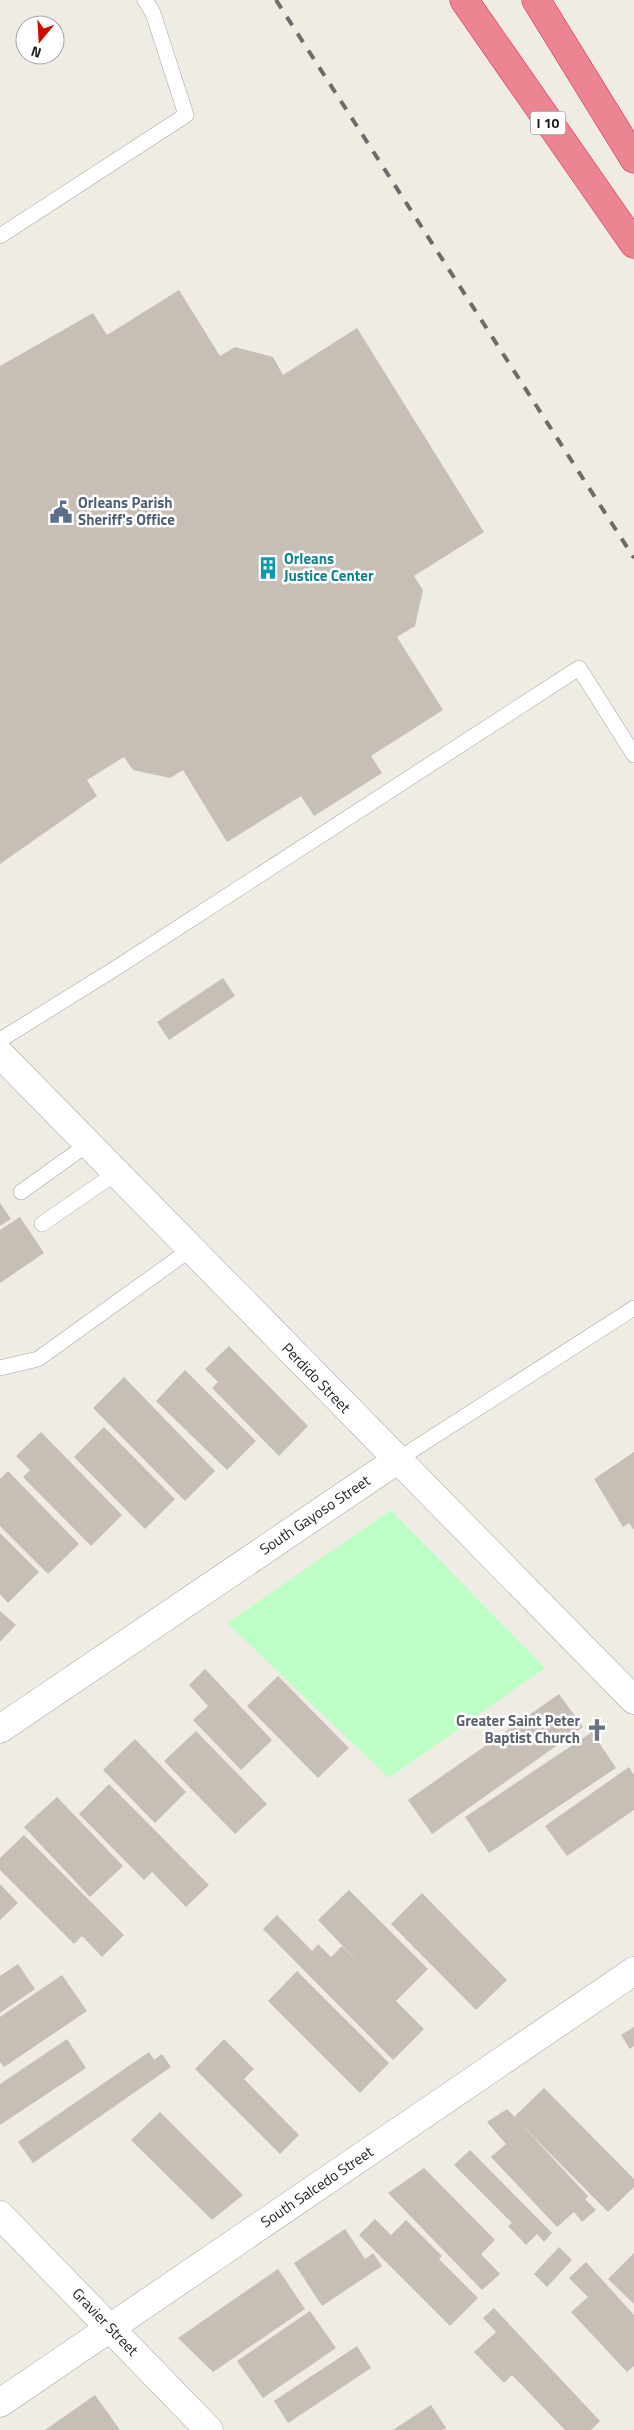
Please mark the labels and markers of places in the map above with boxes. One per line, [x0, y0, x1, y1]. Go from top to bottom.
place label: Orleans Parish Sheriff's Office [78, 491, 175, 531]
public building icon: Orleans Parish Sheriff's Office [48, 499, 74, 525]
place label: Orleans Justice Center [284, 547, 374, 587]
building icon: Orleans Justice Center [255, 555, 281, 581]
place label: Greater Saint Peter Baptist Church [456, 1709, 580, 1749]
church icon: Greater Saint Peter Baptist Church [584, 1717, 610, 1743]

